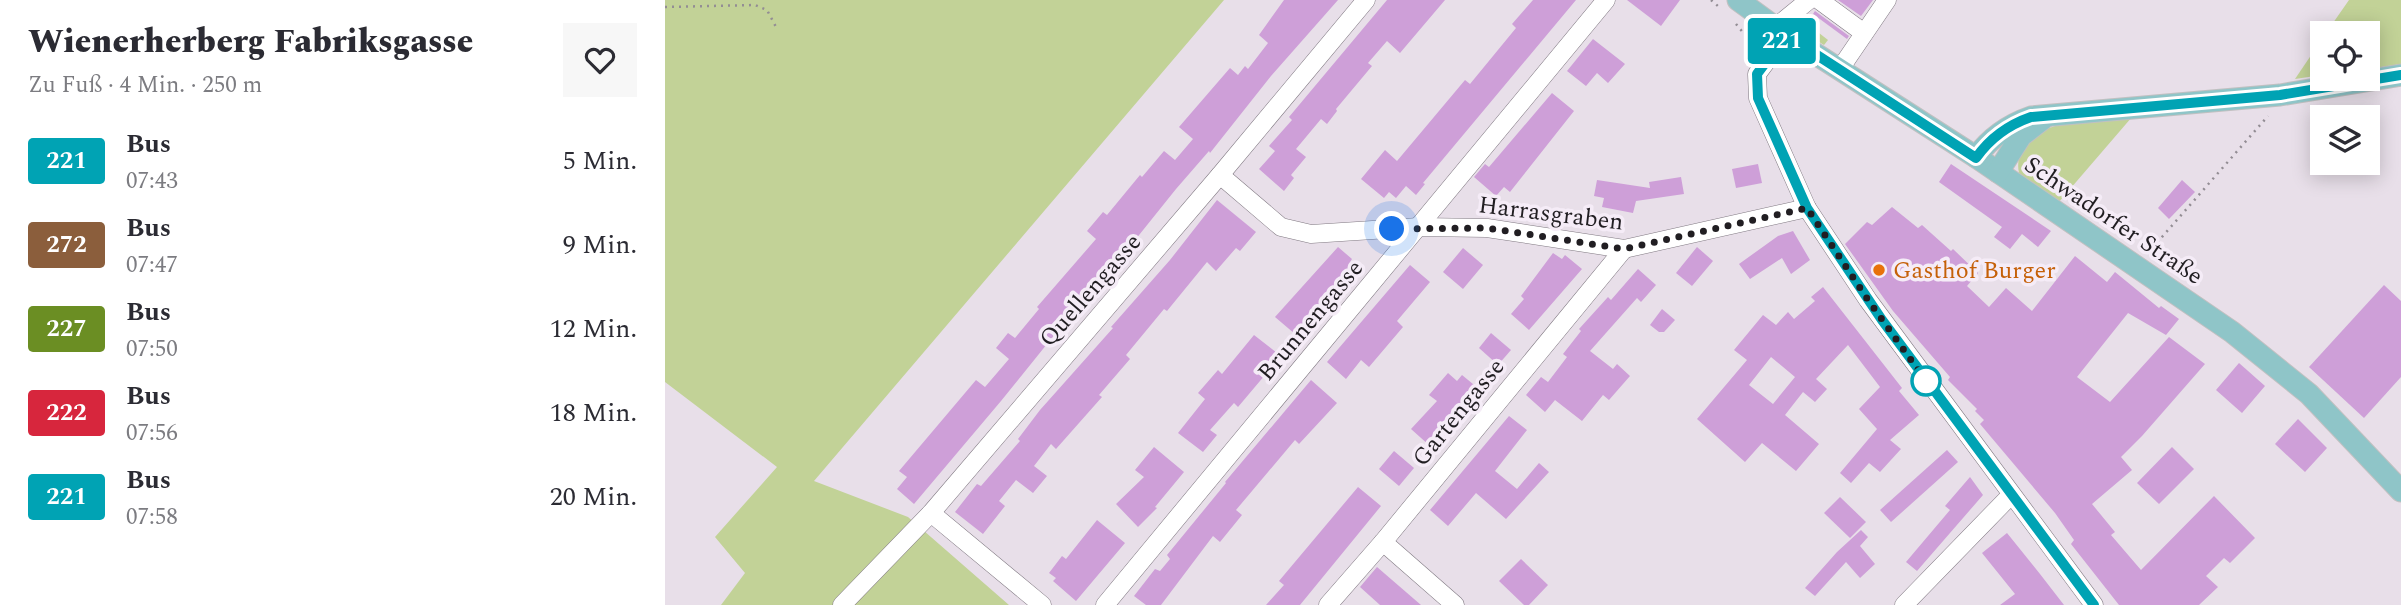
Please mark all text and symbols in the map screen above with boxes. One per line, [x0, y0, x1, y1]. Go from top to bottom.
text: Wienerherberg Fabriksgasse [28, 17, 473, 67]
line badge: 221 [1742, 18, 1822, 64]
map controls [2310, 21, 2380, 175]
button: locate [2310, 21, 2380, 91]
button: heart [563, 23, 637, 97]
text: 221 [1762, 23, 1802, 59]
text: Zu Fuß · 4 Min. · 250 m [28, 68, 262, 103]
button: layers [2310, 105, 2380, 175]
text: Bus [126, 124, 171, 164]
text: 5 Min. [563, 141, 637, 181]
text: 221 [46, 143, 87, 179]
street label: Schwadorfer Straße [2017, 147, 2210, 294]
text: 07:43 [126, 164, 178, 199]
street label: Harrasgraben [1476, 187, 1625, 241]
text: Bus [126, 208, 171, 248]
your location [1374, 211, 1409, 246]
text: 9 Min. [563, 225, 637, 265]
street label: Quellengasse [1031, 226, 1151, 356]
text: 272 [46, 227, 87, 263]
text: 07:47 [126, 248, 178, 283]
street label: Brunnengasse [1249, 252, 1372, 389]
place label: Gasthof Burger [1893, 253, 2056, 289]
marker: Gasthof Burger [1871, 262, 1887, 278]
text: Bus [126, 292, 171, 332]
text: 12 Min. [550, 309, 637, 349]
text: 227 [46, 311, 87, 347]
text: 07:50 [126, 332, 178, 367]
street label: Gartengasse [1404, 351, 1514, 475]
unlabelled marker [1911, 366, 1941, 396]
text: Bus [126, 376, 171, 416]
text: 18 Min. [550, 393, 637, 433]
text: 222 [46, 395, 87, 431]
text: 07:56 [126, 416, 178, 451]
text: Bus [126, 460, 171, 500]
text: 20 Min. [550, 477, 637, 517]
text: 221 [46, 479, 87, 515]
text: 07:58 [126, 500, 178, 535]

